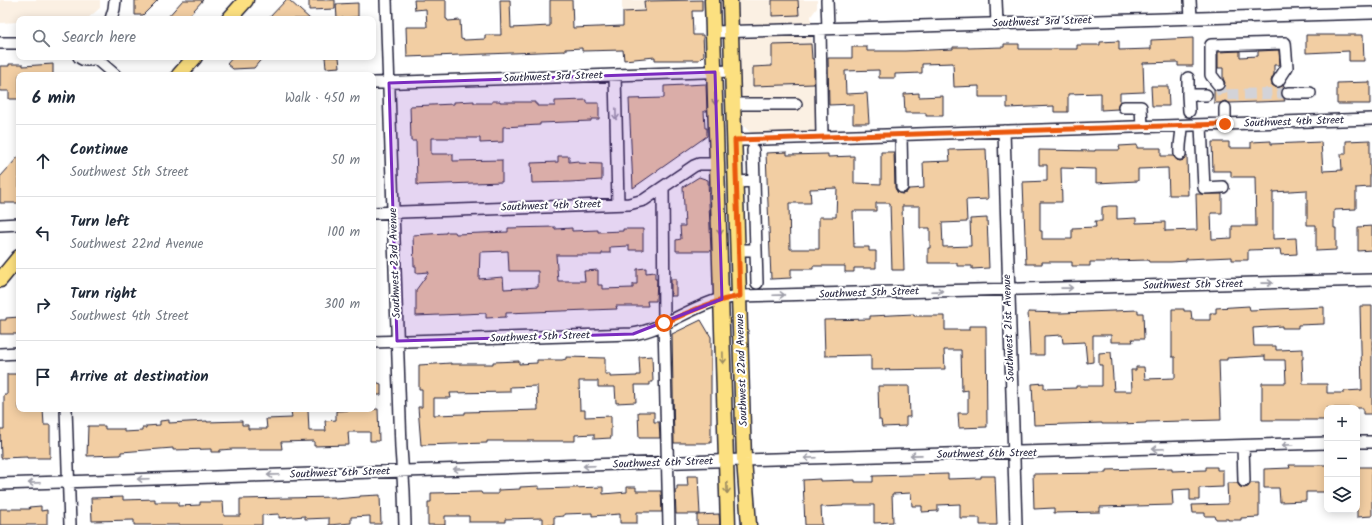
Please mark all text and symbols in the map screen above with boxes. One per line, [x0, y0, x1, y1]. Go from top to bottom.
street label: Southwest 3rd Street [992, 11, 1093, 33]
search box [16, 16, 376, 60]
text: Search here [62, 26, 136, 50]
icon: search [30, 27, 52, 49]
street label: Southwest 3rd Street [503, 66, 604, 88]
text: 6 min [32, 85, 76, 112]
text: Walk · 450 m [285, 88, 360, 109]
one-way arrow [712, 92, 719, 105]
one-way arrow [612, 107, 620, 120]
street label: Southwest 4th Street [1243, 111, 1345, 133]
route end [1216, 115, 1234, 133]
text: Continue [70, 138, 128, 162]
icon: ahead [32, 150, 54, 172]
text: 50 m [331, 150, 360, 171]
text: Southwest 5th Street [70, 162, 189, 183]
street label: Southwest 4th Street [500, 195, 602, 217]
street label: Southwest 23rd Avenue [384, 207, 406, 319]
text: Turn left [70, 210, 130, 234]
icon: left [32, 222, 54, 244]
text: 100 m [327, 222, 360, 243]
one-way arrow [716, 222, 723, 235]
text: Southwest 22nd Avenue [70, 234, 203, 255]
street label: Southwest 21st Avenue [998, 274, 1020, 382]
street label: Southwest 5th Street [1143, 275, 1244, 295]
one-way arrow [1260, 279, 1273, 287]
text: Turn right [70, 282, 137, 306]
street label: Southwest 5th Street [819, 282, 920, 304]
one-way arrow [1060, 284, 1073, 292]
one-way arrow [930, 287, 943, 295]
one-way arrow [772, 292, 785, 299]
icon: right [32, 294, 54, 316]
text: 300 m [324, 294, 360, 315]
text: Southwest 4th Street [70, 306, 189, 327]
street label: Southwest 22nd Avenue [731, 313, 753, 427]
route start [655, 314, 673, 332]
street label: Southwest 5th Street [490, 326, 591, 348]
one-way arrow [719, 351, 727, 364]
text: Arrive at destination [70, 365, 209, 389]
icon: arrive [32, 366, 54, 388]
map controls [1324, 405, 1360, 513]
button: + [1324, 405, 1360, 441]
one-way arrow [1282, 441, 1295, 448]
button: − [1324, 441, 1360, 477]
street label: Southwest 6th Street [937, 444, 1038, 464]
one-way arrow [1152, 445, 1165, 452]
one-way arrow [910, 451, 923, 459]
street label: Southwest 6th Street [612, 452, 714, 474]
one-way arrow [804, 454, 817, 462]
street label: Southwest 6th Street [289, 462, 391, 484]
one-way arrow [583, 462, 596, 469]
one-way arrow [453, 466, 466, 473]
one-way arrow [267, 471, 280, 479]
one-way arrow [137, 476, 150, 483]
button: layers [1324, 477, 1360, 513]
one-way arrow [28, 479, 41, 487]
one-way arrow [723, 481, 731, 494]

